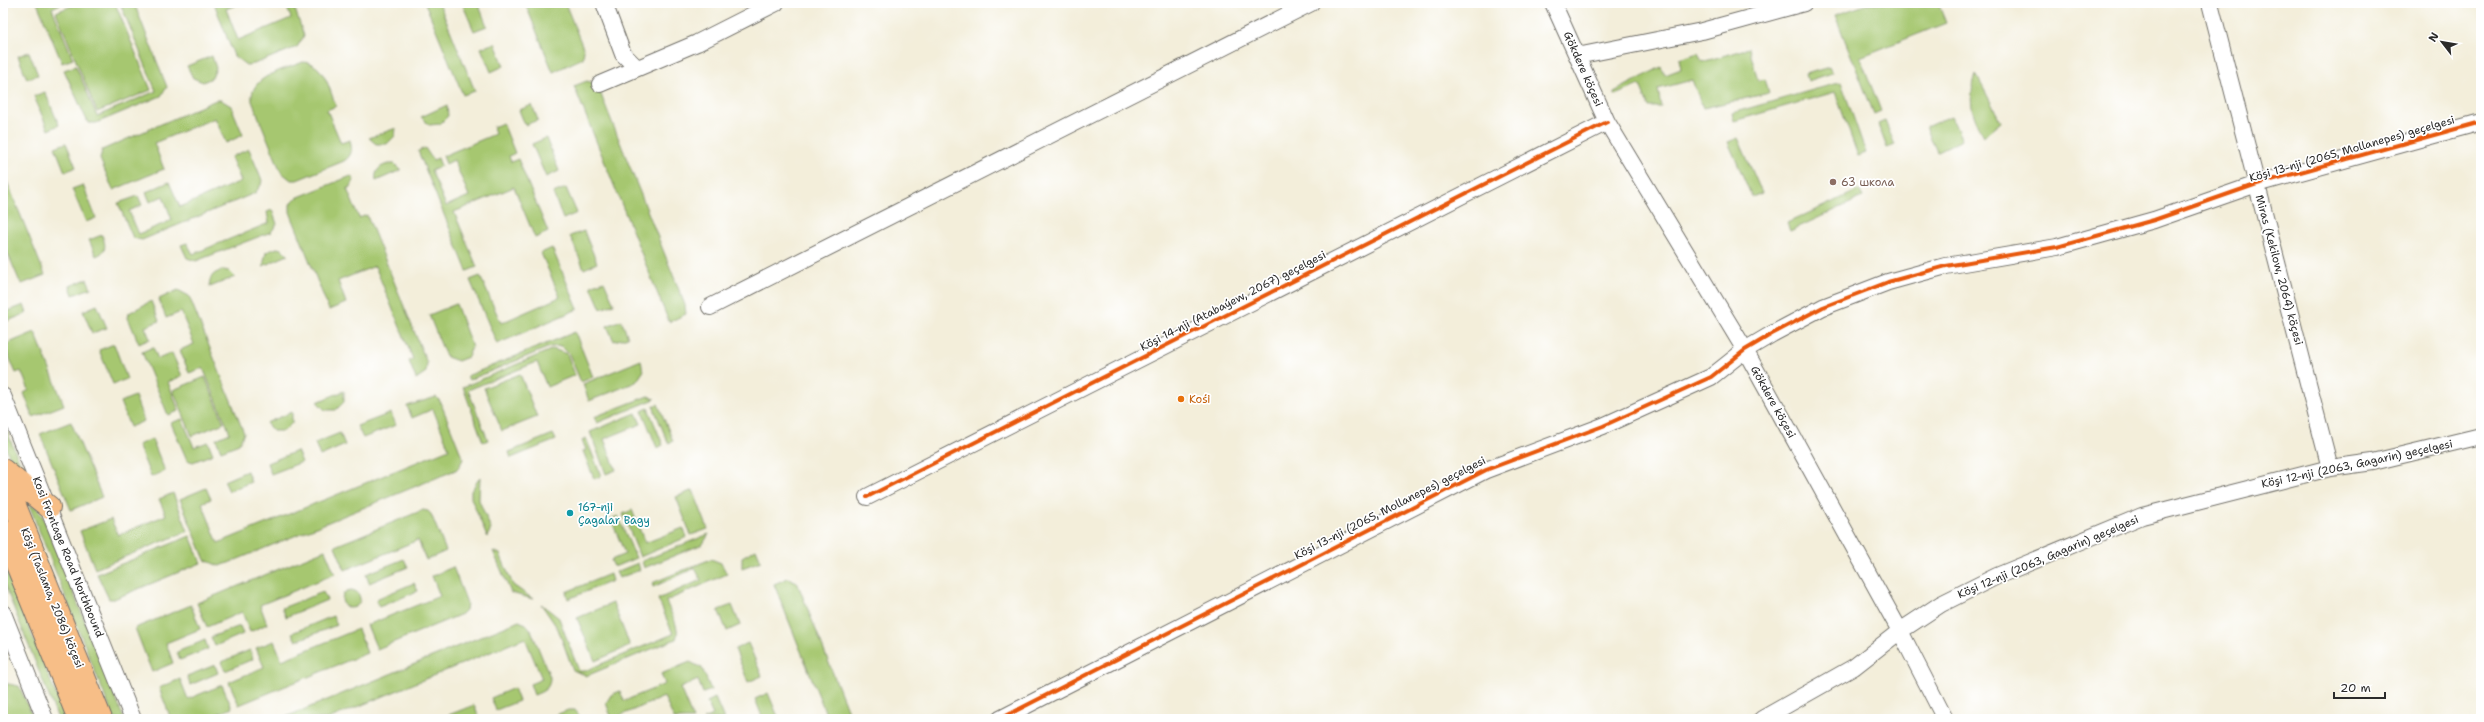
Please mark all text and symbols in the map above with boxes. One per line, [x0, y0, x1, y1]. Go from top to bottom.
north arrow [2422, 22, 2462, 62]
street label: Gökdere köçesi [1560, 29, 1606, 109]
text: N [2425, 29, 2443, 45]
street label: Köşi 13-nji (2065, Mollanepes) geçelgesi [2248, 112, 2456, 186]
place label: 63 школа [1841, 175, 1894, 190]
marker: 63 школа [1828, 177, 1838, 187]
street label: Miras (Kekilow, 2064) köçesi [2252, 193, 2306, 347]
street label: Köşi 14-nji (Atabaýew, 2067) geçelgesi [1137, 247, 1329, 355]
street label: Gökdere köçesi [1747, 363, 1799, 441]
place label: Kośi [1189, 392, 1210, 407]
marker: Kośi [1176, 394, 1186, 404]
street label: Köşi 12-nji (2063, Gagarin) geçelgesi [2260, 436, 2454, 492]
street label: Köşi 13-nji (2065, Mollanepes) geçelgesi [1292, 453, 1488, 563]
street label: Kosi Frontage Road Northbound [29, 474, 107, 640]
place label: 167-nji Çagalar Bagy [578, 500, 650, 528]
marker: 167-nji Çagalar Bagy [565, 508, 575, 518]
street label: Köşi 12-nji (2063, Gagarin) geçelgesi [1955, 512, 2141, 602]
street label: Köşi (Taslama, 2086) köçesi [17, 526, 87, 670]
scale bar [2334, 674, 2385, 700]
text: 20 m [2340, 680, 2371, 696]

